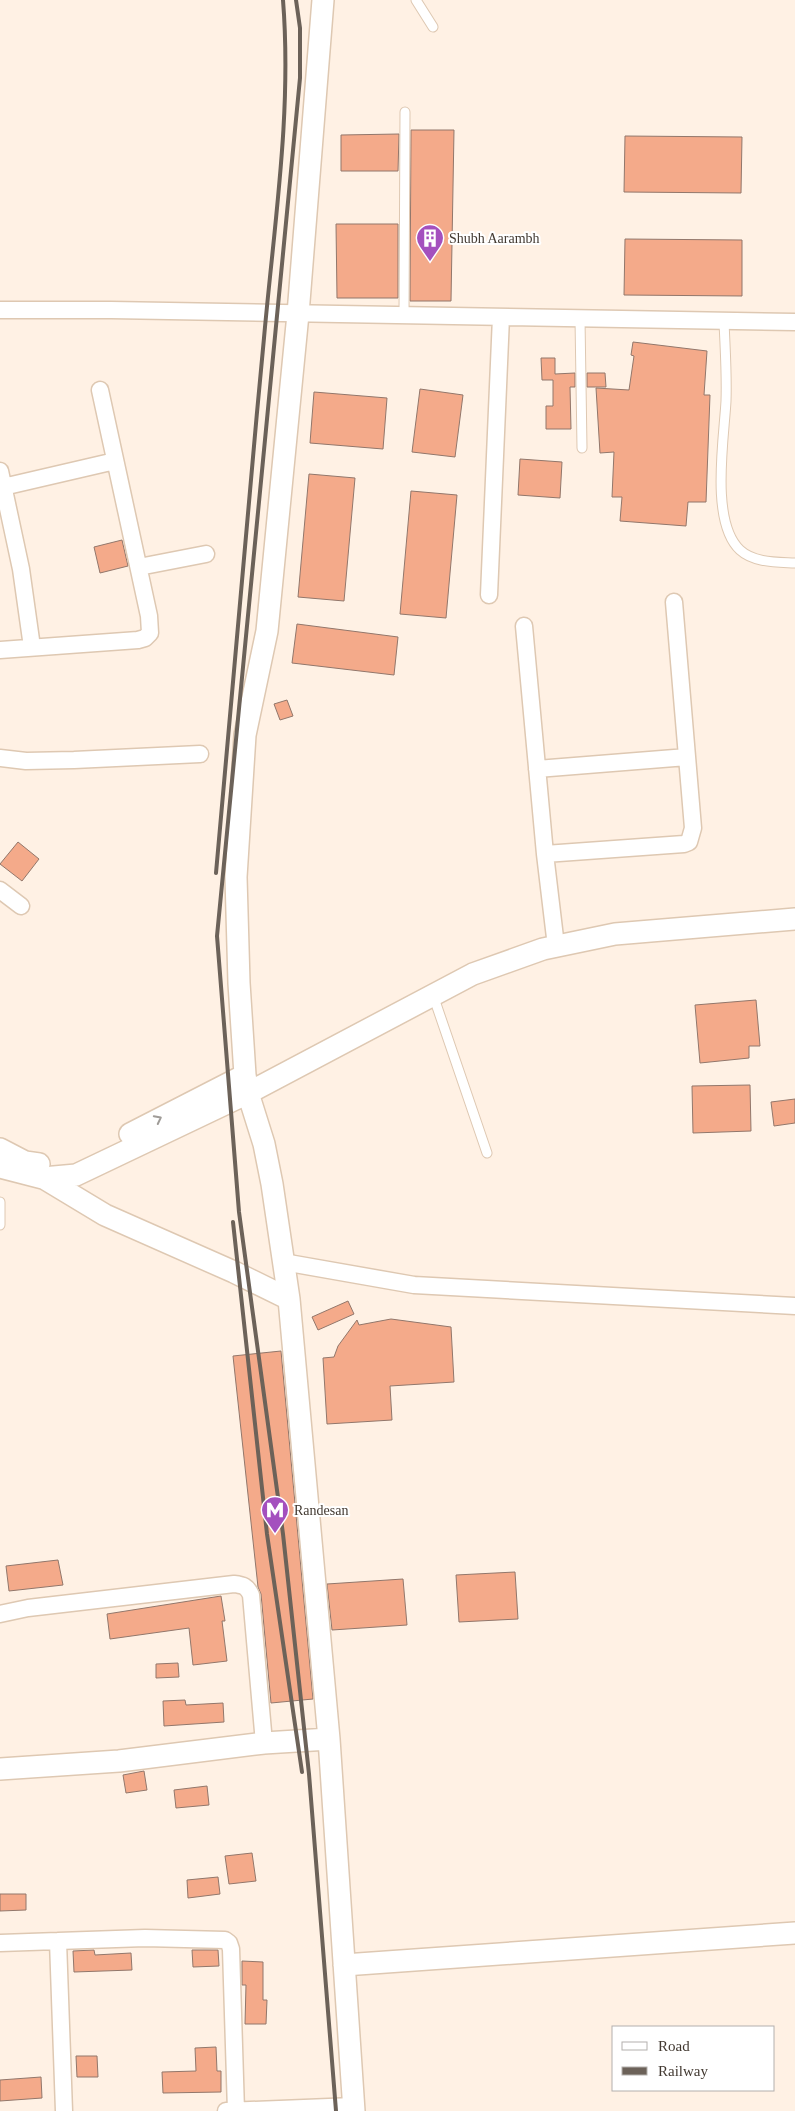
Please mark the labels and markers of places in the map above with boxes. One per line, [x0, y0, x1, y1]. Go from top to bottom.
building icon: Shubh Aarambh [415, 223, 445, 262]
place label: Shubh Aarambh [449, 231, 540, 246]
metro station icon: Randesan [260, 1495, 290, 1534]
place label: Randesan [294, 1503, 348, 1518]

